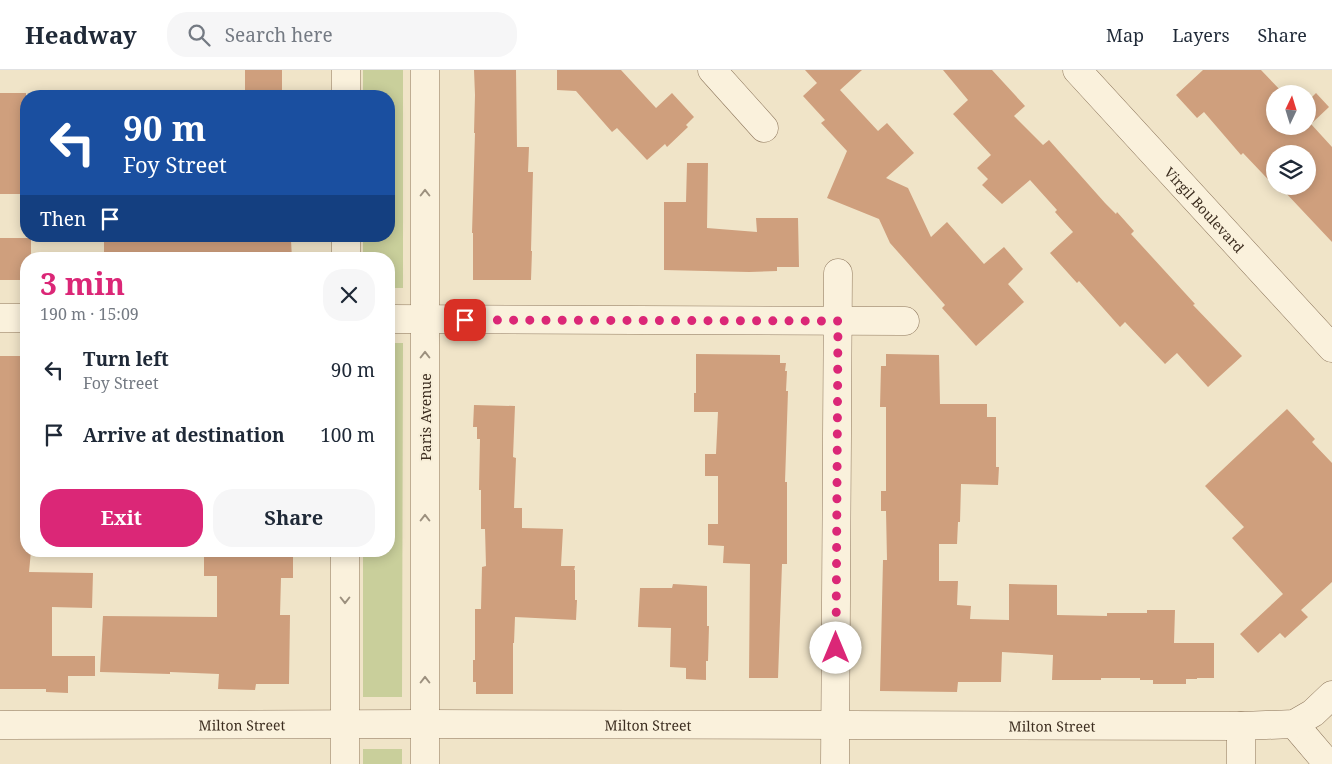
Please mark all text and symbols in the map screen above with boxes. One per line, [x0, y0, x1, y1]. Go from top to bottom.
search box [167, 12, 517, 57]
text: Headway [25, 18, 137, 51]
icon: search [185, 21, 213, 49]
text: Search here [225, 22, 333, 48]
text: Map [1106, 23, 1144, 47]
text: Layers [1172, 23, 1230, 47]
text: Share [1258, 23, 1307, 47]
north arrow [1266, 85, 1316, 135]
map controls [1266, 85, 1316, 195]
text: 90 m [123, 104, 206, 151]
icon: left [40, 110, 105, 175]
button: layers [1266, 145, 1316, 195]
text: Foy Street [123, 149, 227, 179]
street label: Virgil Boulevard [1161, 162, 1249, 256]
one-way arrow [420, 189, 430, 196]
icon: arrive [96, 205, 124, 233]
text: Then [40, 206, 86, 232]
text: 3 min [40, 263, 125, 304]
button: close [323, 269, 375, 321]
pin [444, 299, 486, 341]
text: 190 m · 15:09 [40, 303, 139, 325]
icon: arrive [451, 306, 479, 334]
text: Turn left [83, 346, 169, 372]
one-way arrow [420, 351, 430, 359]
icon: left [40, 356, 68, 384]
text: 90 m [331, 357, 375, 383]
text: Foy Street [83, 372, 159, 394]
street label: Paris Avenue [416, 373, 435, 461]
icon: arrive [40, 421, 68, 449]
text: Arrive at destination [83, 422, 285, 448]
text: 100 m [320, 422, 375, 448]
button: Exit [40, 489, 203, 547]
button: Share [213, 489, 375, 547]
one-way arrow [420, 514, 430, 522]
one-way arrow [340, 596, 350, 604]
position arrow [809, 621, 861, 673]
one-way arrow [420, 676, 430, 684]
street label: Milton Street [199, 715, 285, 734]
street label: Milton Street [605, 715, 691, 734]
street label: Milton Street [1009, 716, 1095, 735]

